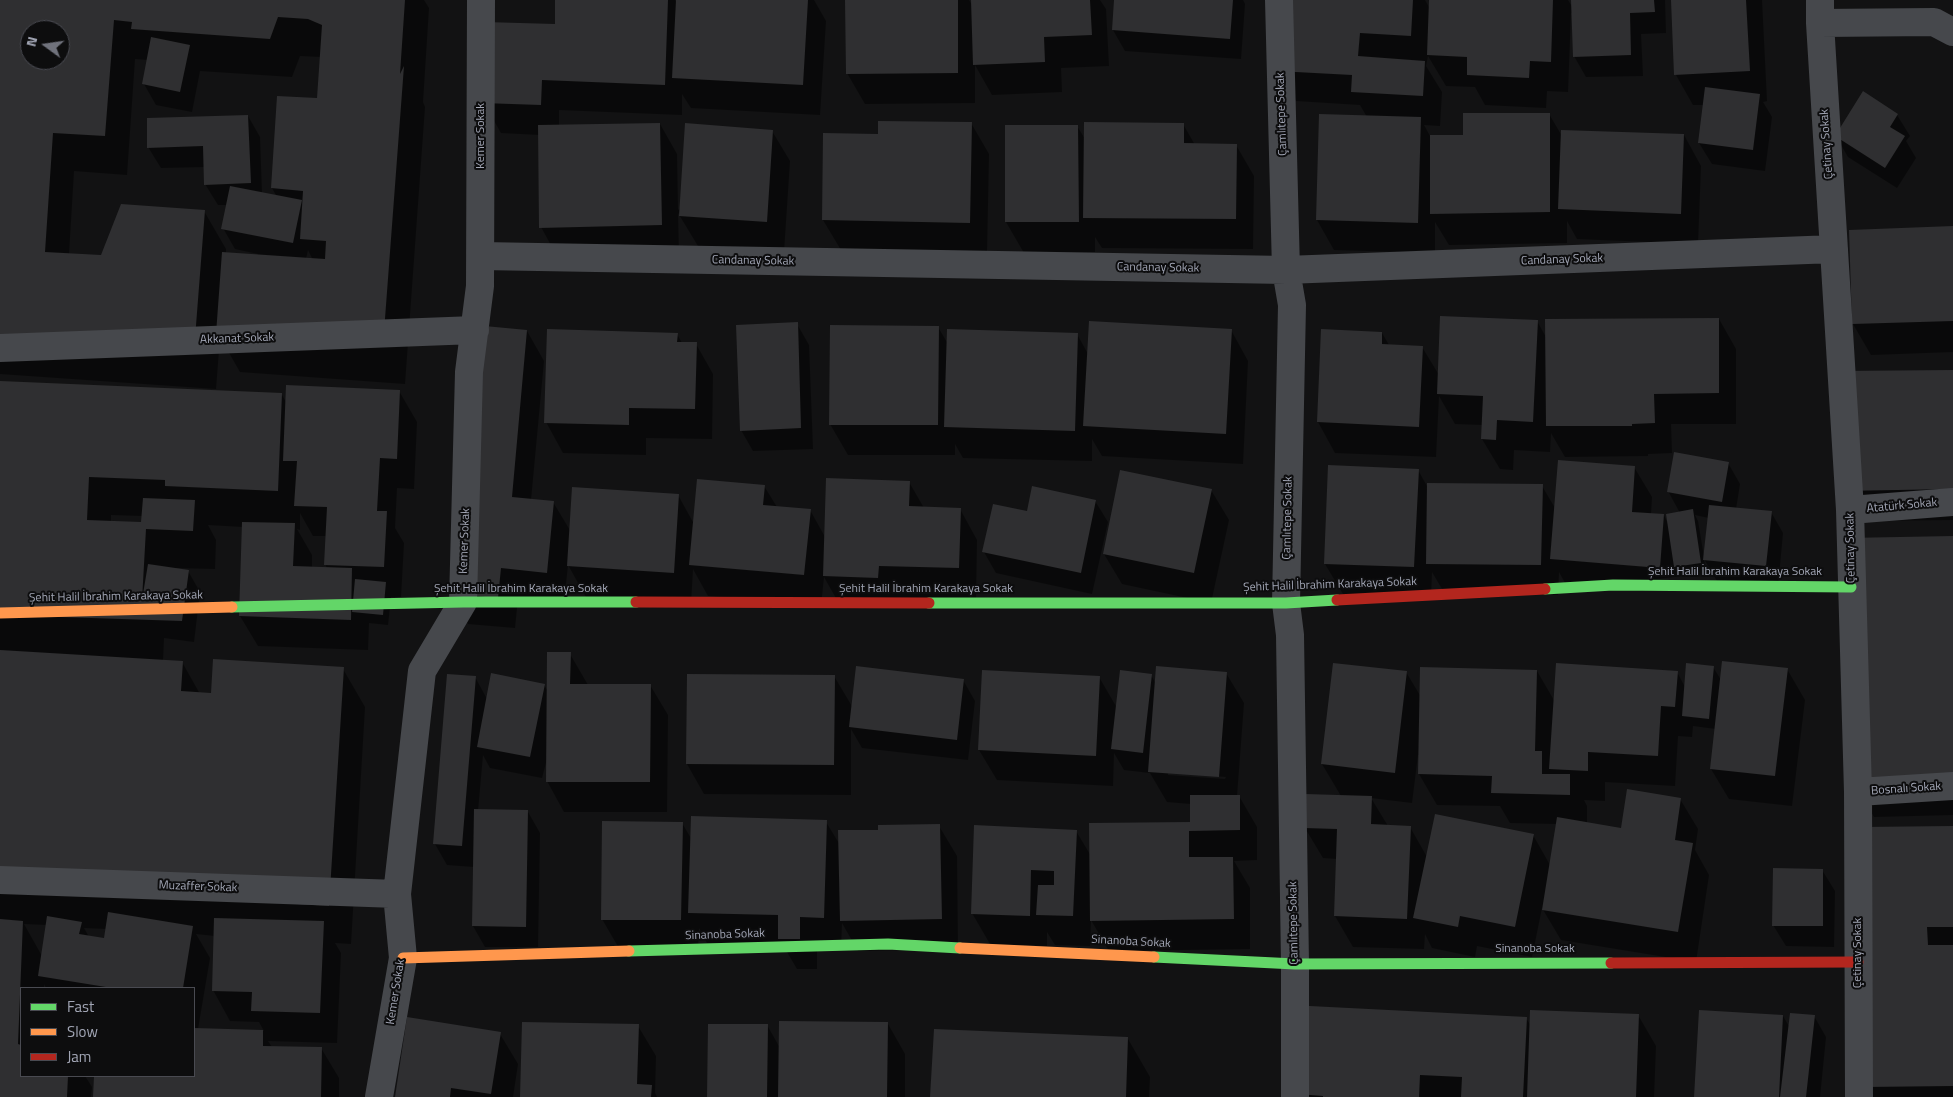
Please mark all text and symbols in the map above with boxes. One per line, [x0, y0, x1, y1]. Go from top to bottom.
north arrow [20, 20, 70, 70]
text: N [20, 34, 42, 49]
street label: Çamlıtepe Sokak [1273, 72, 1291, 156]
street label: Kemer Sokak [474, 103, 488, 169]
street label: Çetinay Sokak [1817, 108, 1837, 180]
street label: Candanay Sokak [1521, 251, 1603, 269]
street label: Candanay Sokak [712, 253, 794, 269]
street label: Candanay Sokak [1117, 260, 1199, 276]
street label: Akkanat Sokak [200, 331, 274, 347]
street label: Çamlıtepe Sokak [1280, 476, 1296, 560]
street label: Atatürk Sokak [1866, 496, 1938, 516]
street label: Kemer Sokak [457, 508, 473, 574]
street label: Çetinay Sokak [1843, 513, 1859, 583]
street label: Şehit Halil İbrahim Karakaya Sokak [1648, 565, 1822, 579]
street label: Şehit Halil İbrahim Karakaya Sokak [1243, 575, 1417, 595]
street label: Şehit Halil İbrahim Karakaya Sokak [434, 582, 608, 596]
street label: Şehit Halil İbrahim Karakaya Sokak [839, 582, 1013, 596]
street label: Şehit Halil İbrahim Karakaya Sokak [29, 588, 203, 606]
street label: Bosnalı Sokak [1871, 779, 1941, 799]
street label: Muzaffer Sokak [158, 878, 238, 896]
street label: Çamlıtepe Sokak [1286, 881, 1302, 965]
street label: Çetinay Sokak [1851, 918, 1865, 988]
street label: Sinanoba Sokak [685, 926, 765, 944]
street label: Sinanoba Sokak [1091, 933, 1171, 951]
street label: Sinanoba Sokak [1495, 942, 1575, 956]
street label: Kemer Sokak [384, 958, 408, 1026]
legend [20, 987, 195, 1077]
text: Fast [67, 995, 94, 1018]
text: Slow [67, 1020, 98, 1043]
text: Jam [67, 1045, 91, 1068]

